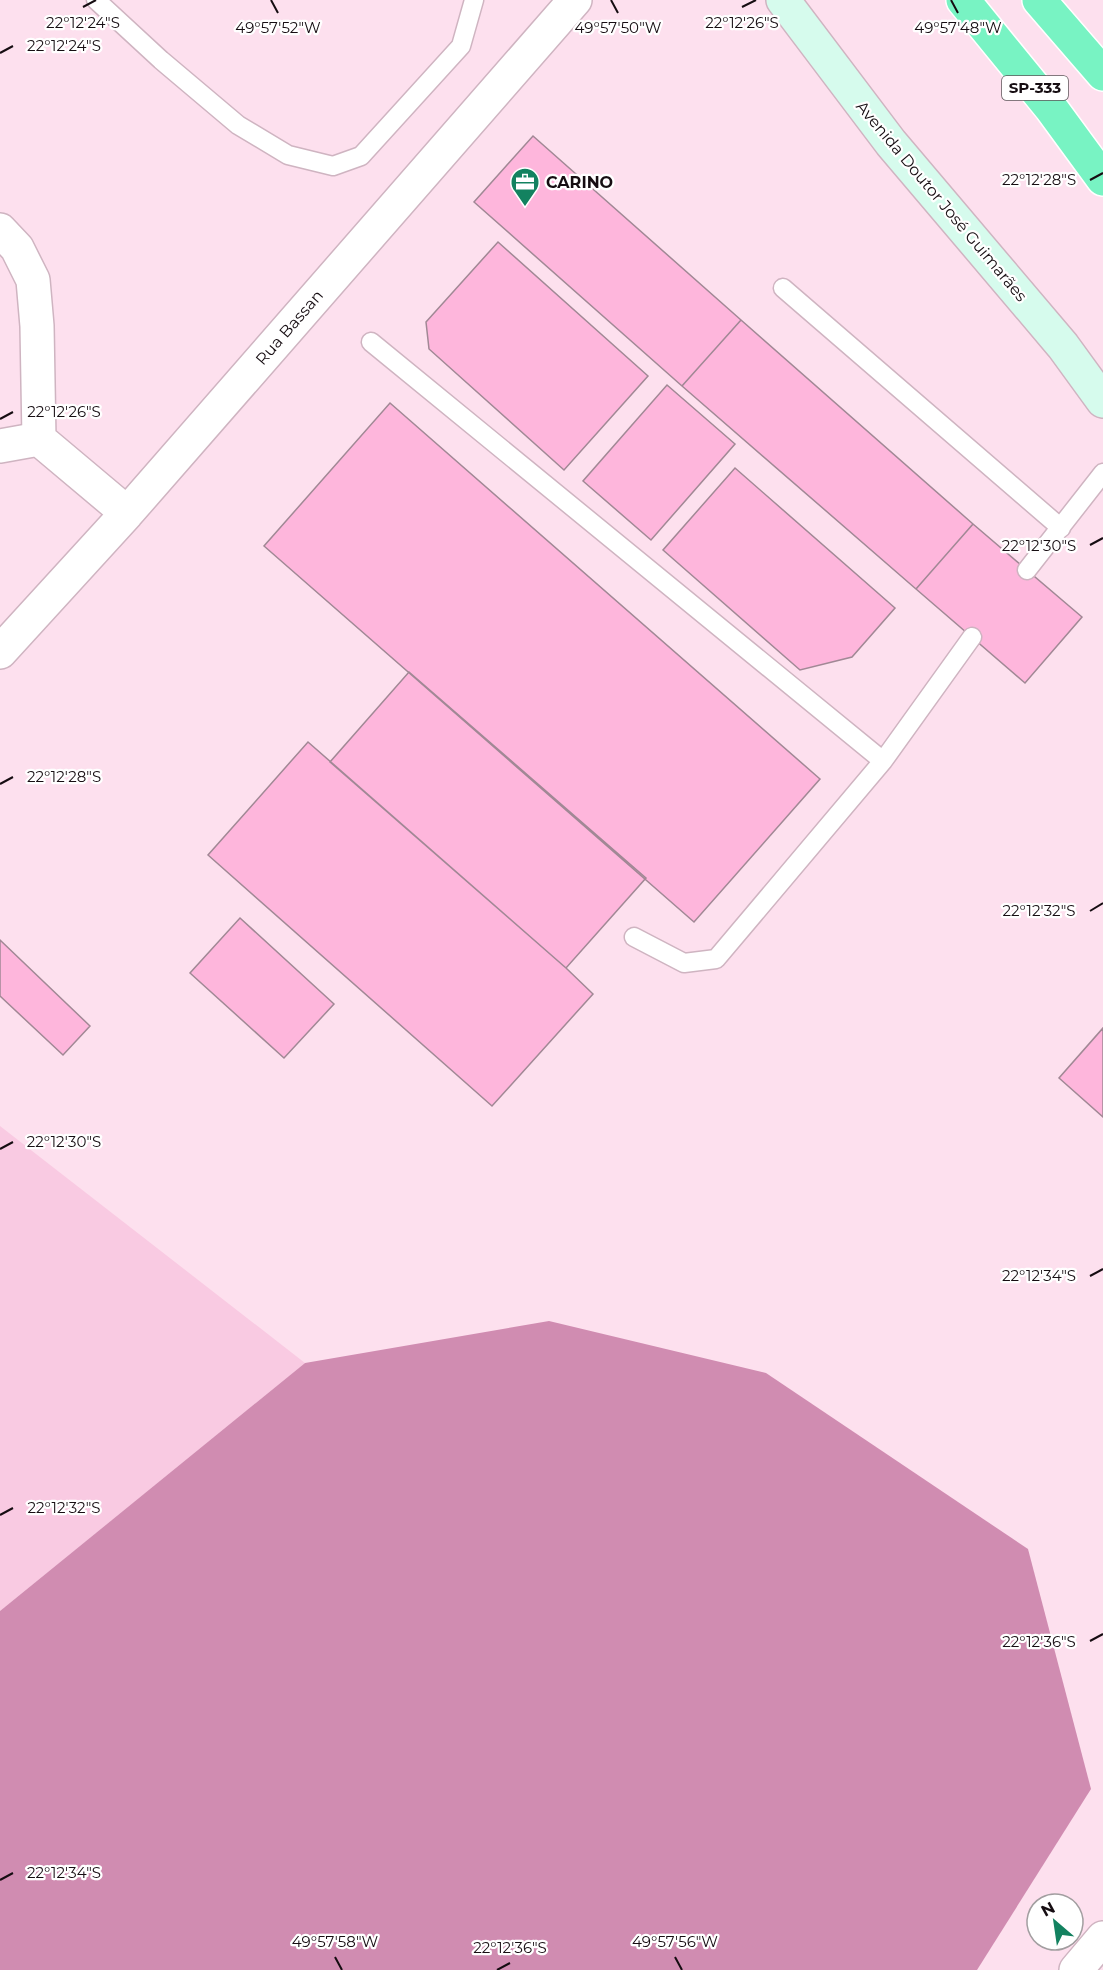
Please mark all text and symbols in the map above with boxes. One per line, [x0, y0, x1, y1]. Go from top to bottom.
text: 22°12'24"S [46, 13, 120, 32]
text: 22°12'26"S [705, 13, 779, 32]
text: 49°57'52"W [235, 18, 321, 37]
text: 49°57'50"W [575, 18, 662, 37]
text: 49°57'48"W [914, 18, 1002, 37]
text: 22°12'24"S [27, 36, 101, 55]
road number: SP-333 [1002, 76, 1068, 100]
street label: Avenida Doutor José Guimarães [852, 97, 1031, 306]
office icon: CARINO [509, 166, 541, 208]
text: 22°12'28"S [1002, 170, 1076, 189]
place label: CARINO [546, 173, 613, 192]
street label: Rua Bassan [252, 286, 327, 369]
text: 22°12'26"S [27, 402, 101, 421]
text: 22°12'30"S [1002, 536, 1076, 555]
text: 22°12'28"S [27, 767, 101, 786]
text: 22°12'32"S [1003, 901, 1075, 920]
text: 22°12'30"S [27, 1132, 101, 1151]
text: 22°12'34"S [1002, 1266, 1076, 1285]
text: 22°12'32"S [28, 1498, 100, 1517]
text: 22°12'36"S [1002, 1632, 1076, 1651]
text: 22°12'34"S [27, 1863, 101, 1882]
north arrow [1025, 1892, 1085, 1952]
text: N [1038, 1898, 1058, 1921]
text: 49°57'58"W [292, 1932, 379, 1951]
text: 49°57'56"W [632, 1932, 718, 1951]
text: 22°12'36"S [473, 1938, 547, 1957]

